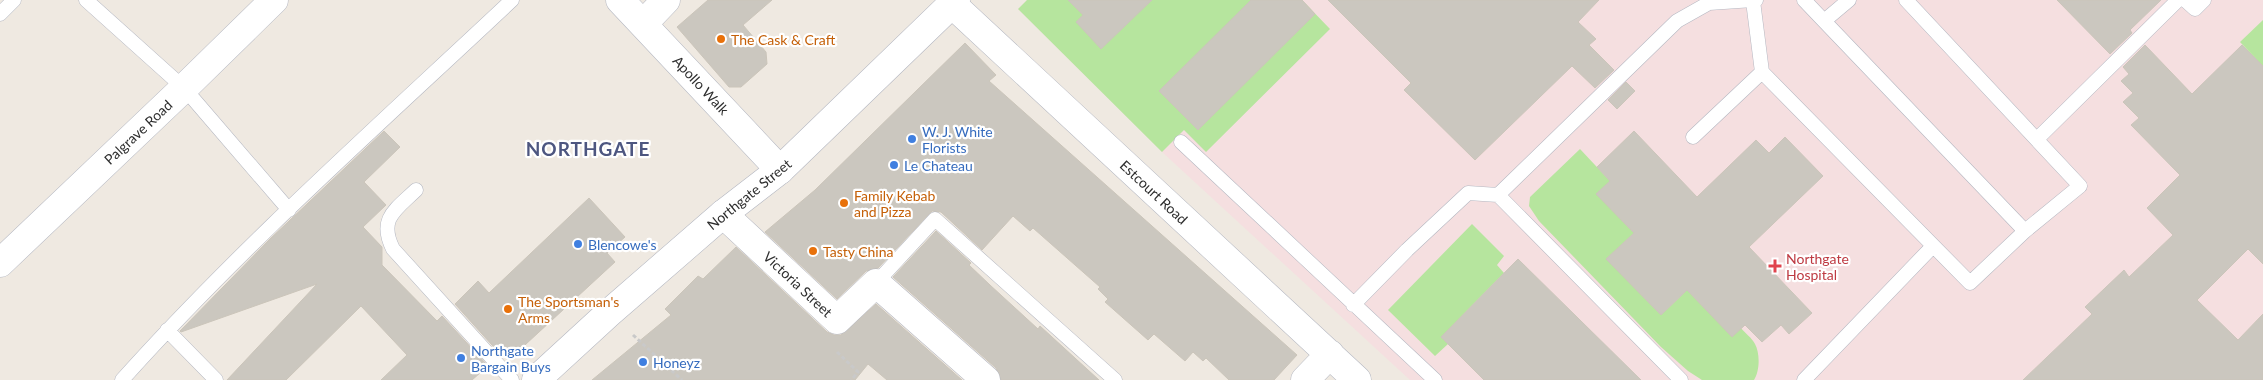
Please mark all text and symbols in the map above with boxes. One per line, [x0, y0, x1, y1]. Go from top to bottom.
place label: The Cask & Craft [731, 31, 836, 48]
marker: The Cask & Craft [715, 33, 727, 45]
street label: Apollo Walk [669, 52, 733, 119]
street label: Palgrave Road [101, 96, 175, 168]
place label: W. J. White Florists [922, 123, 993, 156]
marker: W. J. White Florists [906, 133, 918, 145]
district label: NORTHGATE [526, 137, 650, 160]
street label: Northgate Street [704, 155, 794, 233]
street label: Estcourt Road [1117, 156, 1191, 228]
place label: Le Chateau [904, 157, 973, 174]
marker: Le Chateau [888, 159, 900, 171]
place label: Family Kebab and Pizza [854, 187, 935, 220]
marker: Family Kebab and Pizza [838, 197, 850, 209]
place label: Blencowe's [588, 236, 657, 253]
marker: Blencowe's [572, 238, 584, 250]
place label: Tasty China [823, 243, 894, 260]
marker: Tasty China [807, 245, 819, 257]
street label: Victoria Street [760, 248, 836, 320]
place label: Northgate Hospital [1786, 250, 1849, 283]
marker: Northgate Hospital [1768, 259, 1782, 273]
place label: The Sportsman's Arms [518, 293, 619, 326]
marker: The Sportsman's Arms [502, 303, 514, 315]
place label: Northgate Bargain Buys [471, 342, 551, 375]
marker: Northgate Bargain Buys [455, 352, 467, 364]
place label: Honeyz [653, 354, 700, 371]
marker: Honeyz [637, 356, 649, 368]

